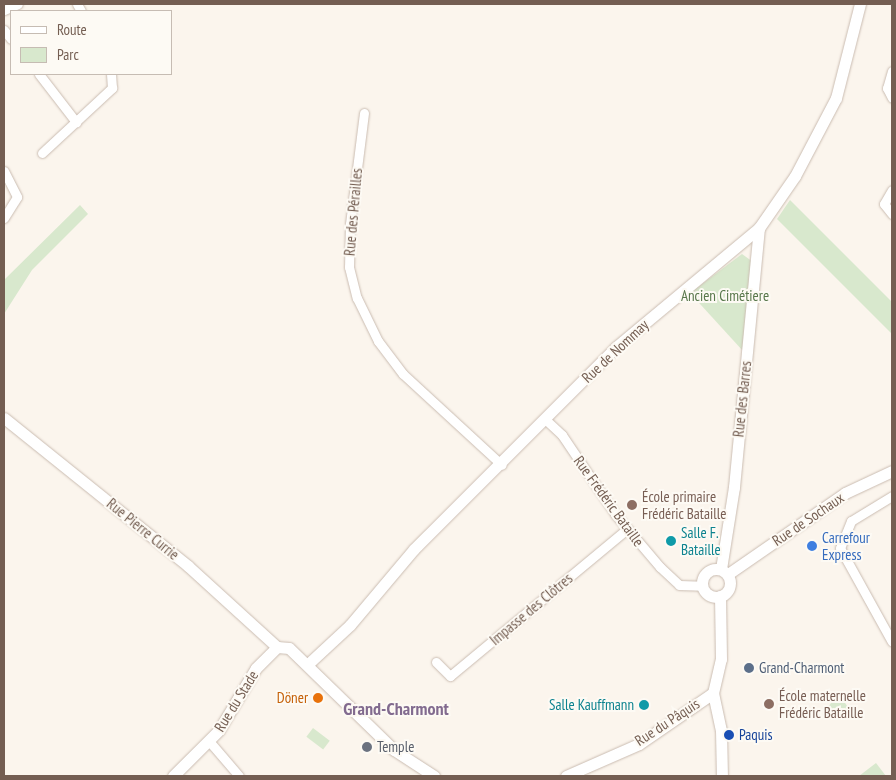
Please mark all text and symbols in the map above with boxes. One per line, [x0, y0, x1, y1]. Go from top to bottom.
legend [10, 10, 172, 75]
text: Route [57, 20, 87, 39]
text: Parc [57, 45, 79, 64]
street label: Rue des Pérailles [340, 167, 366, 257]
park label: Ancien Cimétiere [681, 287, 769, 305]
street label: Rue de Nommay [578, 316, 652, 386]
street label: Rue des Barres [729, 360, 755, 438]
street label: Rue Frédéric Bataille [570, 452, 648, 550]
place label: École primaire Frédéric Bataille [642, 487, 727, 522]
street label: Rue de Sochaux [769, 488, 847, 550]
street label: Rue Pierre Currie [103, 494, 183, 564]
marker: École primaire Frédéric Bataille [626, 499, 638, 511]
place label: Salle F. Bataille [681, 523, 721, 558]
place label: Carrefour Express [822, 528, 870, 563]
marker: Salle F. Bataille [665, 535, 677, 547]
marker: Carrefour Express [806, 540, 818, 552]
street label: Impasse des Clôtres [486, 569, 576, 649]
place label: Grand-Charmont [759, 659, 844, 677]
marker: Grand-Charmont [743, 662, 755, 674]
street label: Rue du Stade [210, 667, 262, 735]
place label: École maternelle Frédéric Bataille [779, 686, 866, 721]
place label: Döner [277, 689, 308, 707]
marker: Döner [312, 692, 324, 704]
street label: Rue du Pâquis [631, 694, 703, 750]
place label: Salle Kauffmann [549, 696, 634, 714]
district label: Grand-Charmont [343, 698, 449, 720]
marker: École maternelle Frédéric Bataille [763, 698, 775, 710]
marker: Salle Kauffmann [638, 699, 650, 711]
place label: Paquis [739, 726, 773, 744]
marker: Paquis [723, 729, 735, 741]
place label: Temple [377, 738, 414, 756]
marker: Temple [361, 741, 373, 753]

